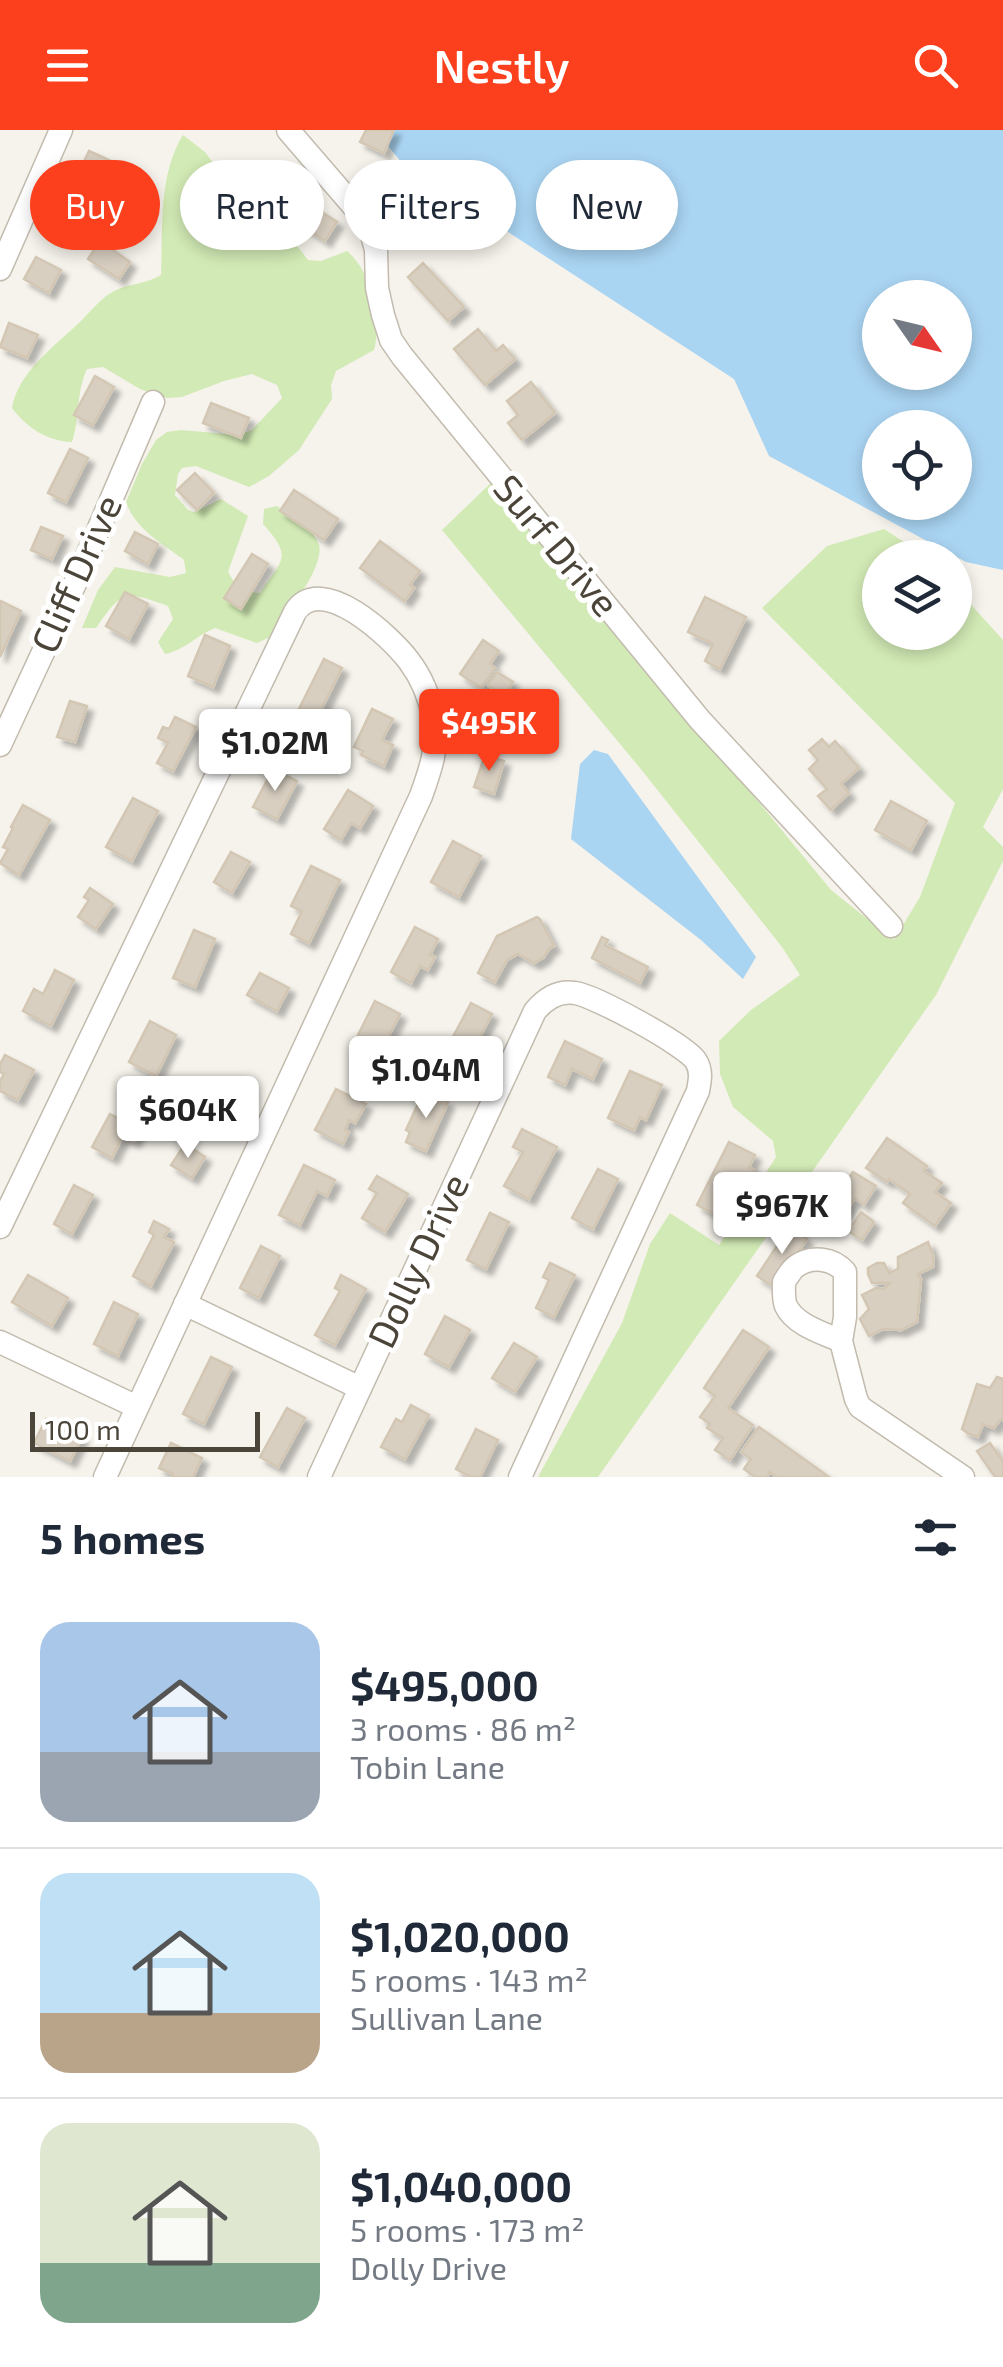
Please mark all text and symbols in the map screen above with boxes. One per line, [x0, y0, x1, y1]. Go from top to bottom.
icon: menu [40, 38, 95, 93]
text: Nestly [433, 38, 570, 92]
icon: search [908, 38, 963, 93]
chip: Buy [30, 160, 160, 250]
chip: Rent [180, 160, 324, 250]
chip: Filters [344, 160, 516, 250]
chip: New [536, 160, 678, 250]
north arrow [862, 280, 972, 390]
map controls [862, 280, 972, 650]
button: locate [862, 410, 972, 520]
street label: Surf Drive [485, 465, 630, 625]
street label: Cliff Drive [20, 487, 130, 659]
button: layers [862, 540, 972, 650]
pin: $495K [419, 689, 559, 774]
text: $495K [441, 702, 537, 740]
pin: $1.02M [194, 709, 356, 794]
text: $1.02M [221, 722, 329, 760]
pin: $1.04M [345, 1036, 507, 1121]
text: $1.04M [371, 1049, 481, 1087]
pin: $604K [118, 1076, 258, 1161]
text: $604K [139, 1089, 237, 1127]
street label: Dolly Drive [357, 1166, 477, 1354]
pin: $967K [712, 1172, 852, 1257]
text: $967K [735, 1185, 829, 1223]
scale bar [30, 1407, 260, 1452]
text: 100 m [45, 1412, 121, 1446]
icon: filters [908, 1510, 963, 1565]
text: 5 homes [40, 1512, 205, 1562]
text: $495,000 [350, 1659, 539, 1709]
icon: home [120, 1662, 240, 1782]
text: 3 rooms · 86 m² [350, 1709, 576, 1747]
text: Tobin Lane [350, 1747, 505, 1785]
text: $1,020,000 [350, 1910, 570, 1960]
icon: home [120, 1913, 240, 2033]
text: 5 rooms · 143 m² [350, 1960, 588, 1998]
text: Sullivan Lane [350, 1998, 543, 2036]
text: $1,040,000 [350, 2160, 572, 2210]
icon: home [120, 2163, 240, 2283]
text: 5 rooms · 173 m² [350, 2210, 585, 2248]
text: Dolly Drive [350, 2248, 507, 2286]

